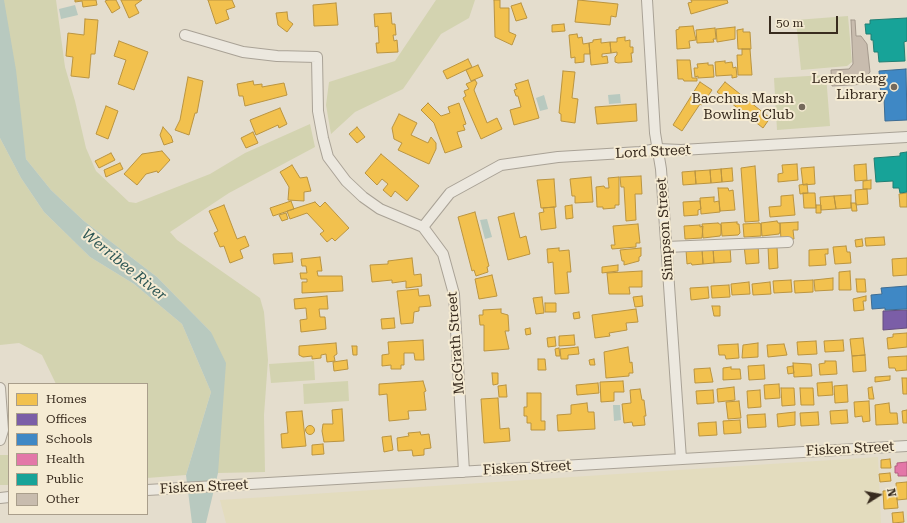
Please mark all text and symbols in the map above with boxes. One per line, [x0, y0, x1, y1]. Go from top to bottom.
scale bar [771, 8, 840, 34]
text: 50 m [776, 16, 803, 30]
place label: Lerderderg Library [812, 71, 886, 104]
marker: Lerderderg Library [889, 82, 899, 92]
place label: Bacchus Marsh Bowling Club [692, 91, 794, 124]
marker: Bacchus Marsh Bowling Club [797, 102, 807, 112]
street label: Lord Street [615, 142, 691, 162]
street label: Simpson Street [653, 177, 677, 281]
water label: Werribee River [78, 225, 170, 305]
street label: McGrath Street [444, 291, 468, 395]
legend [8, 383, 148, 515]
text: Homes [46, 392, 86, 406]
text: Offices [46, 412, 87, 426]
text: Schools [46, 432, 92, 446]
street label: Fisken Street [805, 438, 895, 460]
text: Health [46, 452, 85, 466]
street label: Fisken Street [482, 457, 572, 479]
text: Public [46, 472, 83, 486]
north arrow [859, 475, 899, 515]
street label: Fisken Street [159, 476, 249, 498]
text: N [884, 487, 898, 498]
text: Other [46, 492, 79, 506]

